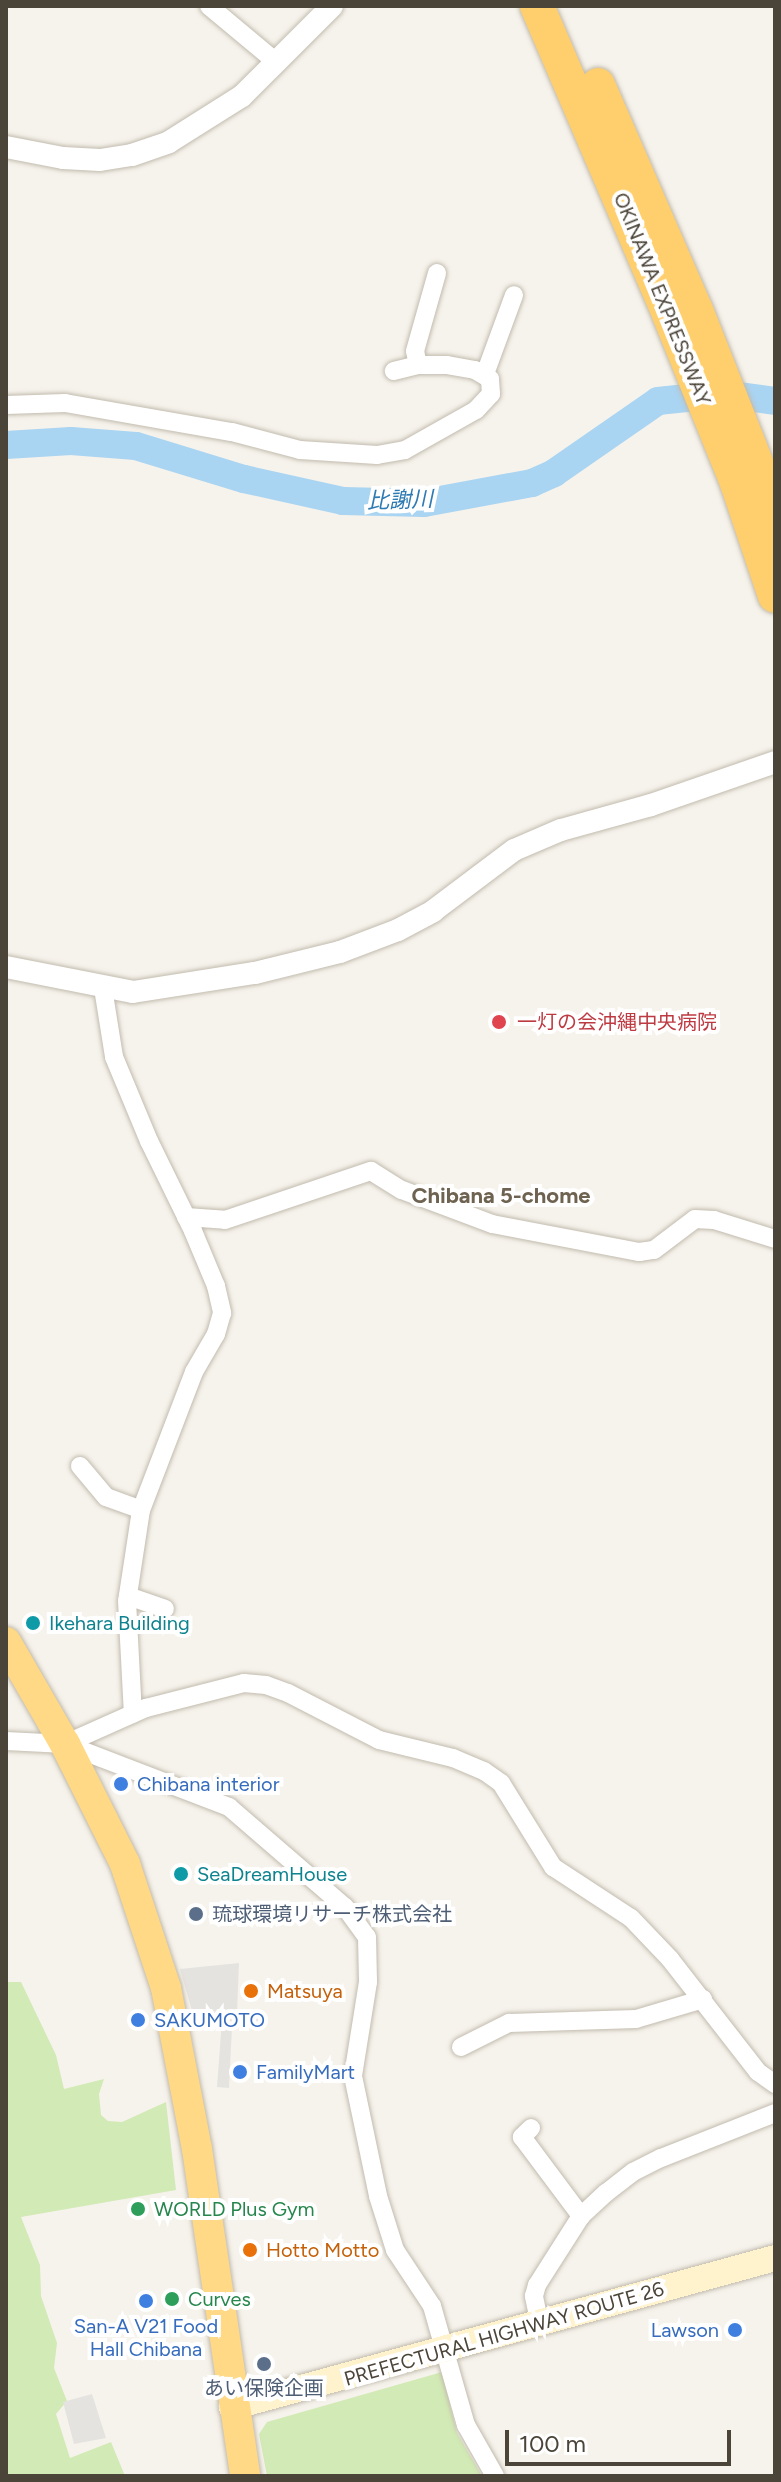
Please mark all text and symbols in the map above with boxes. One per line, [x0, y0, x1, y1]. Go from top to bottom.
street label: OKINAWA EXPRESSWAY [608, 189, 716, 409]
water label: 比謝川 [367, 486, 433, 514]
place label: 一灯の会沖縄中央病院 [517, 1010, 717, 1034]
marker: 一灯の会沖縄中央病院 [488, 1011, 510, 1033]
district label: Chibana 5-chome [411, 1183, 591, 1209]
place label: Ikehara Building [49, 1611, 190, 1635]
marker: Ikehara Building [24, 1614, 42, 1632]
place label: Chibana interior [137, 1772, 279, 1796]
marker: Chibana interior [112, 1775, 130, 1793]
place label: SeaDreamHouse [197, 1862, 347, 1886]
marker: SeaDreamHouse [172, 1865, 190, 1883]
place label: 琉球環境リサーチ株式会社 [212, 1902, 452, 1926]
marker: 琉球環境リサーチ株式会社 [187, 1905, 205, 1923]
place label: Matsuya [267, 1979, 343, 2003]
marker: Matsuya [242, 1982, 260, 2000]
place label: SAKUMOTO [154, 2008, 265, 2032]
marker: SAKUMOTO [129, 2011, 147, 2029]
place label: FamilyMart [256, 2060, 355, 2084]
marker: FamilyMart [231, 2063, 249, 2081]
place label: WORLD Plus Gym [154, 2197, 314, 2221]
marker: WORLD Plus Gym [129, 2200, 147, 2218]
place label: Hotto Motto [266, 2238, 379, 2262]
marker: Hotto Motto [241, 2241, 259, 2259]
street label: PREFECTURAL HIGHWAY ROUTE 26 [341, 2277, 667, 2391]
place label: Curves [188, 2287, 251, 2311]
marker: Curves [163, 2290, 181, 2308]
marker: San-A V21 Food Hall Chibana [137, 2292, 155, 2310]
place label: San-A V21 Food Hall Chibana [74, 2314, 218, 2361]
place label: Lawson [651, 2318, 719, 2342]
marker: Lawson [726, 2321, 744, 2339]
marker: あい保険企画 [255, 2355, 273, 2373]
place label: あい保険企画 [204, 2376, 324, 2400]
scale bar [509, 2414, 735, 2464]
text: 100 m [519, 2429, 586, 2458]

